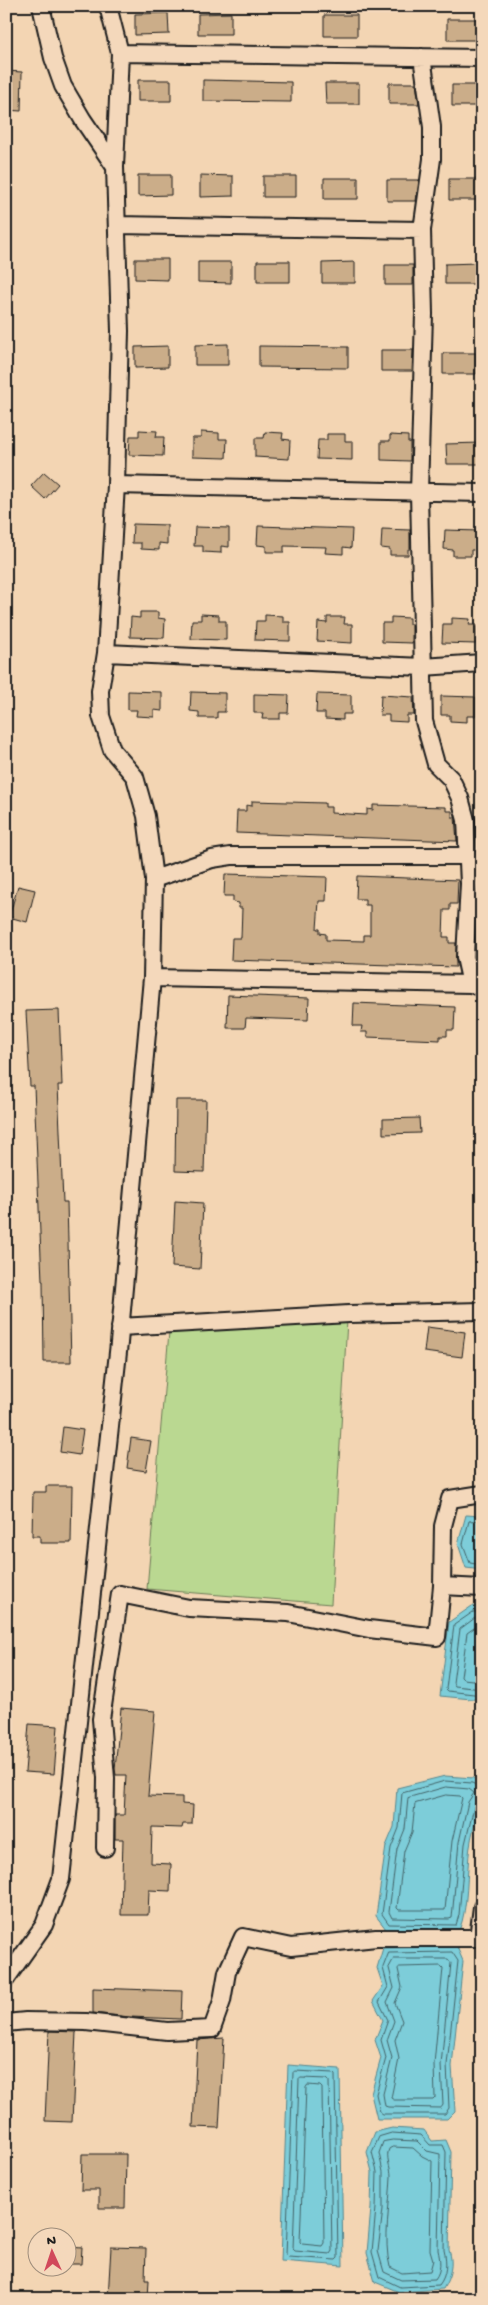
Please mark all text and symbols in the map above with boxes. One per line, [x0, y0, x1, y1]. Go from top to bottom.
north arrow [28, 2228, 78, 2278]
text: N [46, 2233, 56, 2250]

